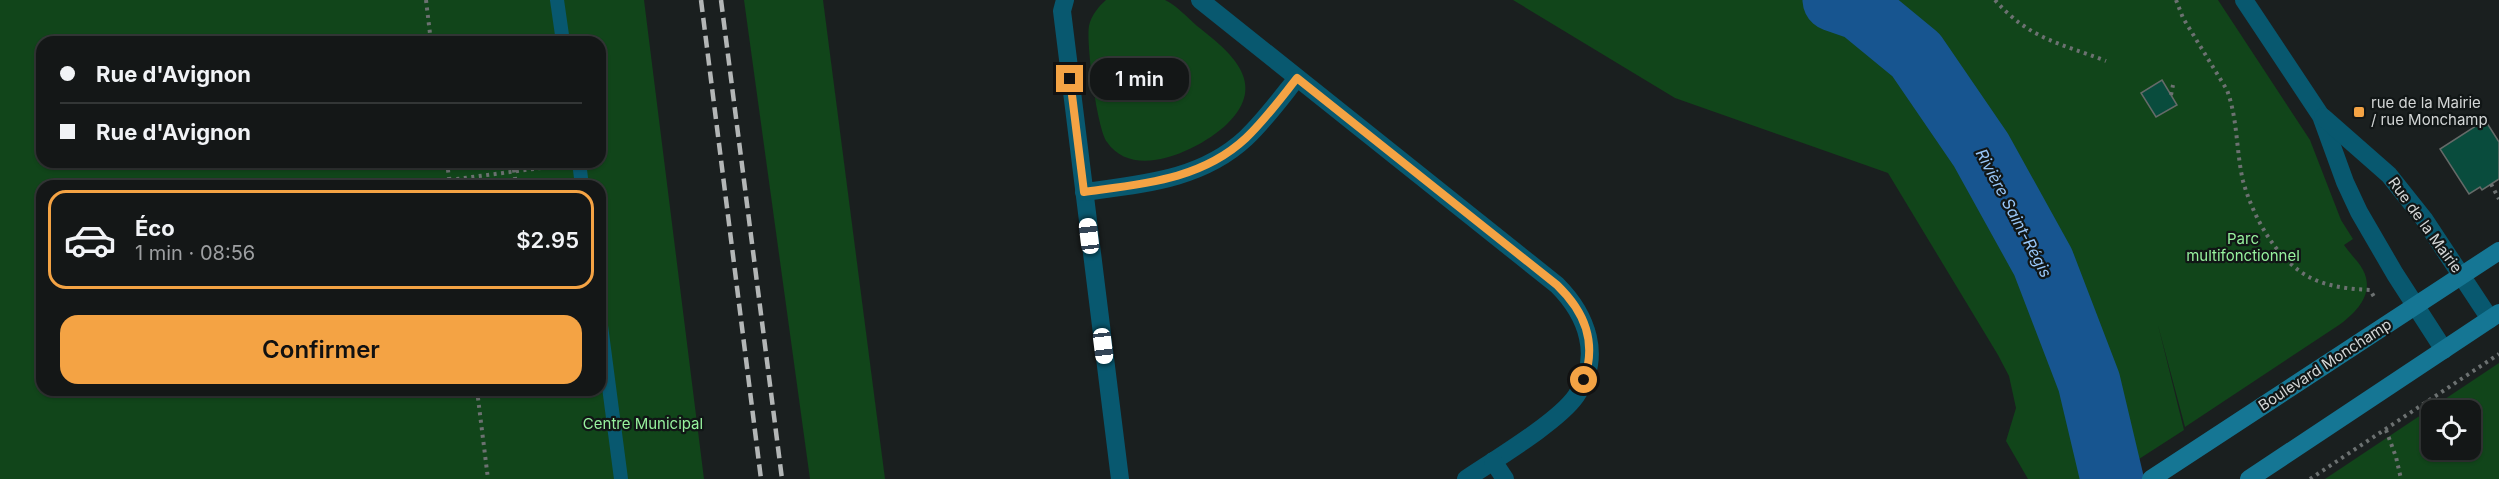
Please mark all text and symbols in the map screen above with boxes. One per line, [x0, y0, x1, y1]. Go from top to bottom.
callout: 1 min [1091, 58, 1190, 100]
text: Rue d'Avignon [96, 61, 251, 87]
route end [1056, 65, 1083, 92]
text: 1 min [1115, 67, 1164, 91]
place label: rue de la Mairie / rue Monchamp [2371, 93, 2488, 129]
marker: rue de la Mairie / rue Monchamp [2352, 105, 2366, 119]
text: Rue d'Avignon [96, 119, 251, 145]
water label: Rivière Saint-Régis [1972, 145, 2056, 281]
street label: Rue de la Mairie [2384, 173, 2467, 276]
icon: car [63, 213, 117, 267]
text: Éco [135, 215, 175, 241]
car [1078, 217, 1100, 255]
text: $2.95 [516, 227, 579, 253]
park label: Parc multifonctionnel [2186, 229, 2300, 265]
text: 1 min · 08:56 [135, 241, 255, 265]
street label: Boulevard Monchamp [2255, 314, 2395, 415]
button: Confirmer [60, 315, 582, 384]
car [1092, 327, 1114, 365]
route start [1570, 366, 1597, 393]
map controls [2421, 400, 2481, 460]
button: locate [2421, 400, 2481, 460]
park label: Centre Municipal [583, 414, 703, 433]

